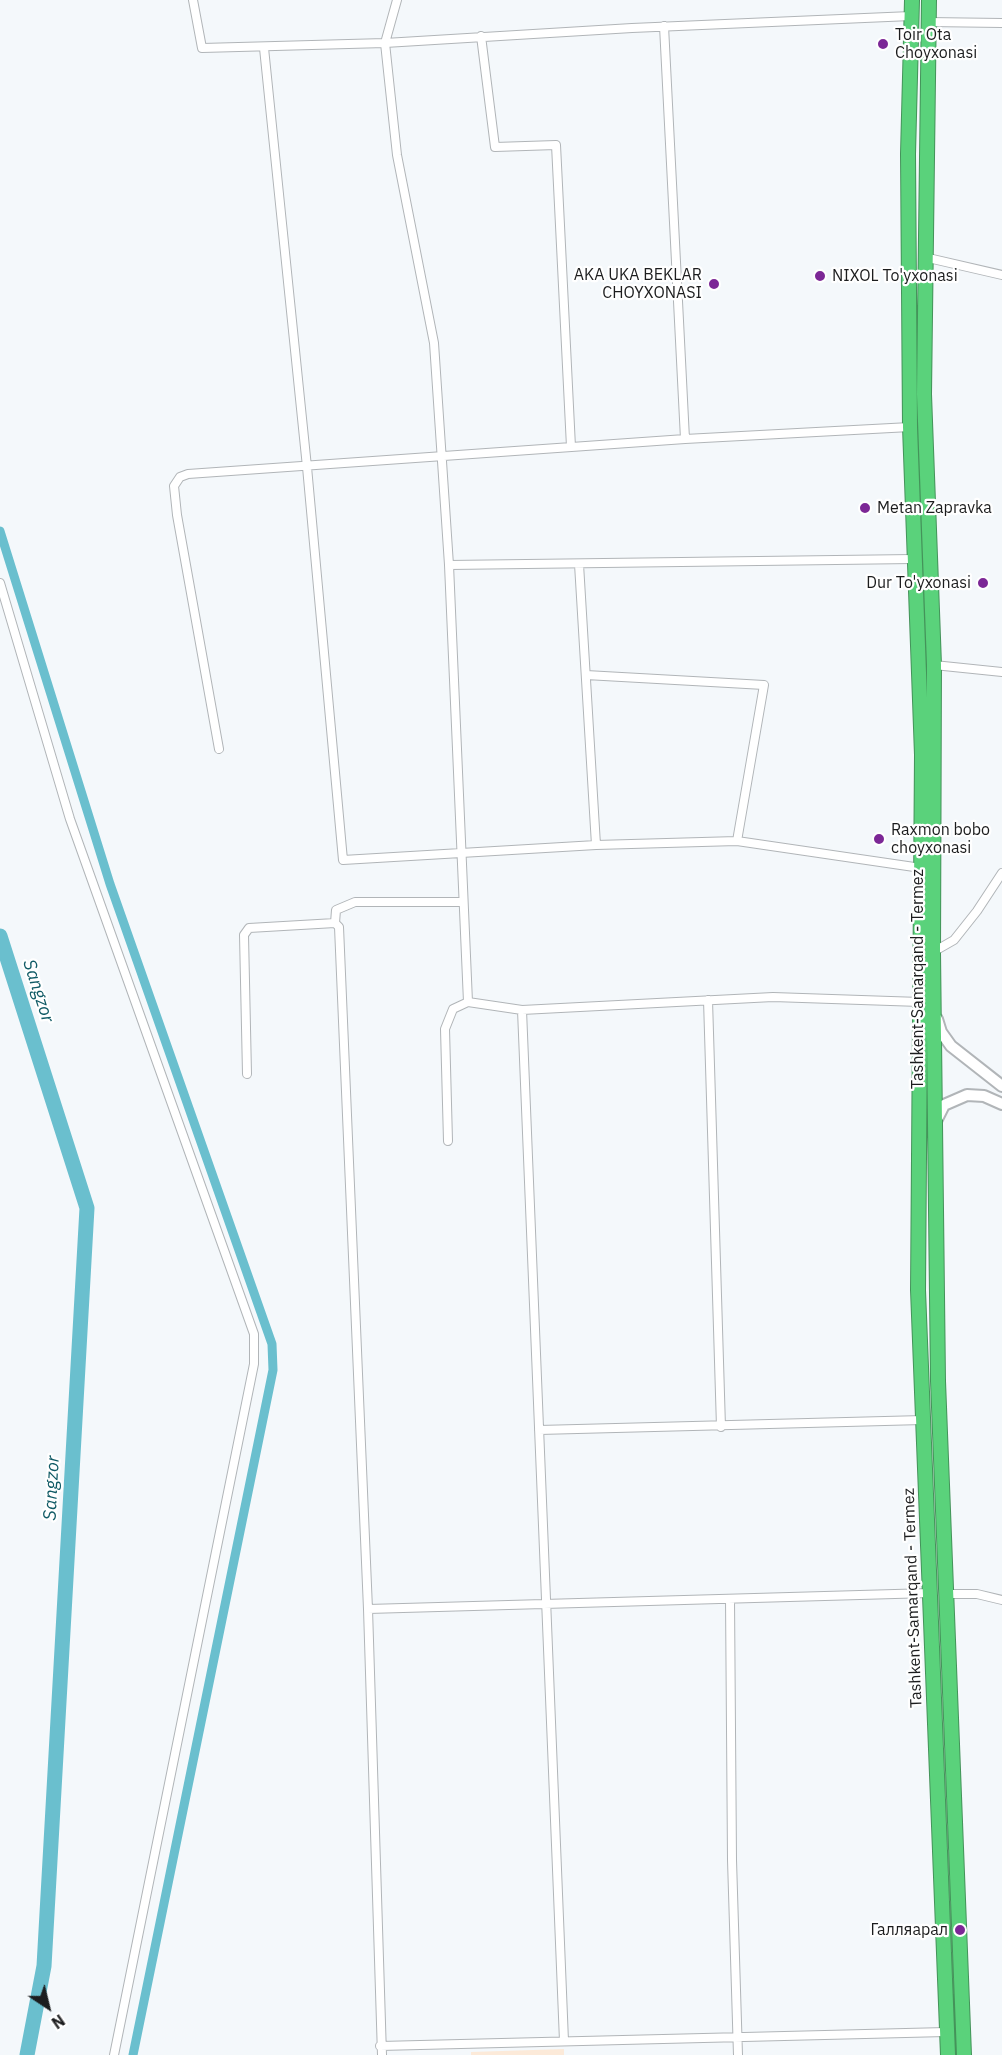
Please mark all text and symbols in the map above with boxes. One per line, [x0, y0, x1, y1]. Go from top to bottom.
place label: Toir Ota Choyxonasi [895, 25, 977, 63]
marker: Toir Ota Choyxonasi [876, 37, 890, 51]
place label: AKA UKA BEKLAR CHOYXONASI [574, 265, 702, 303]
place label: NIXOL To'yxonasi [832, 266, 958, 286]
marker: NIXOL To'yxonasi [813, 269, 827, 283]
marker: AKA UKA BEKLAR CHOYXONASI [707, 277, 721, 291]
place label: Metan Zapravka [877, 498, 992, 518]
marker: Metan Zapravka [858, 501, 872, 515]
place label: Dur To'yxonasi [866, 573, 971, 593]
marker: Dur To'yxonasi [976, 576, 990, 590]
place label: Raxmon bobo choyxonasi [891, 820, 990, 858]
marker: Raxmon bobo choyxonasi [872, 832, 886, 846]
street label: Tashkent-Samarqand - Termez [908, 869, 928, 1089]
water label: Sangzor [18, 957, 58, 1025]
water label: Sangzor [40, 1455, 64, 1521]
street label: Tashkent-Samarqand - Termez [900, 1488, 926, 1708]
place label: Галляарал [870, 1920, 948, 1940]
marker: Галляарал [953, 1923, 967, 1937]
north arrow [18, 1977, 78, 2037]
text: N [48, 2010, 69, 2033]

